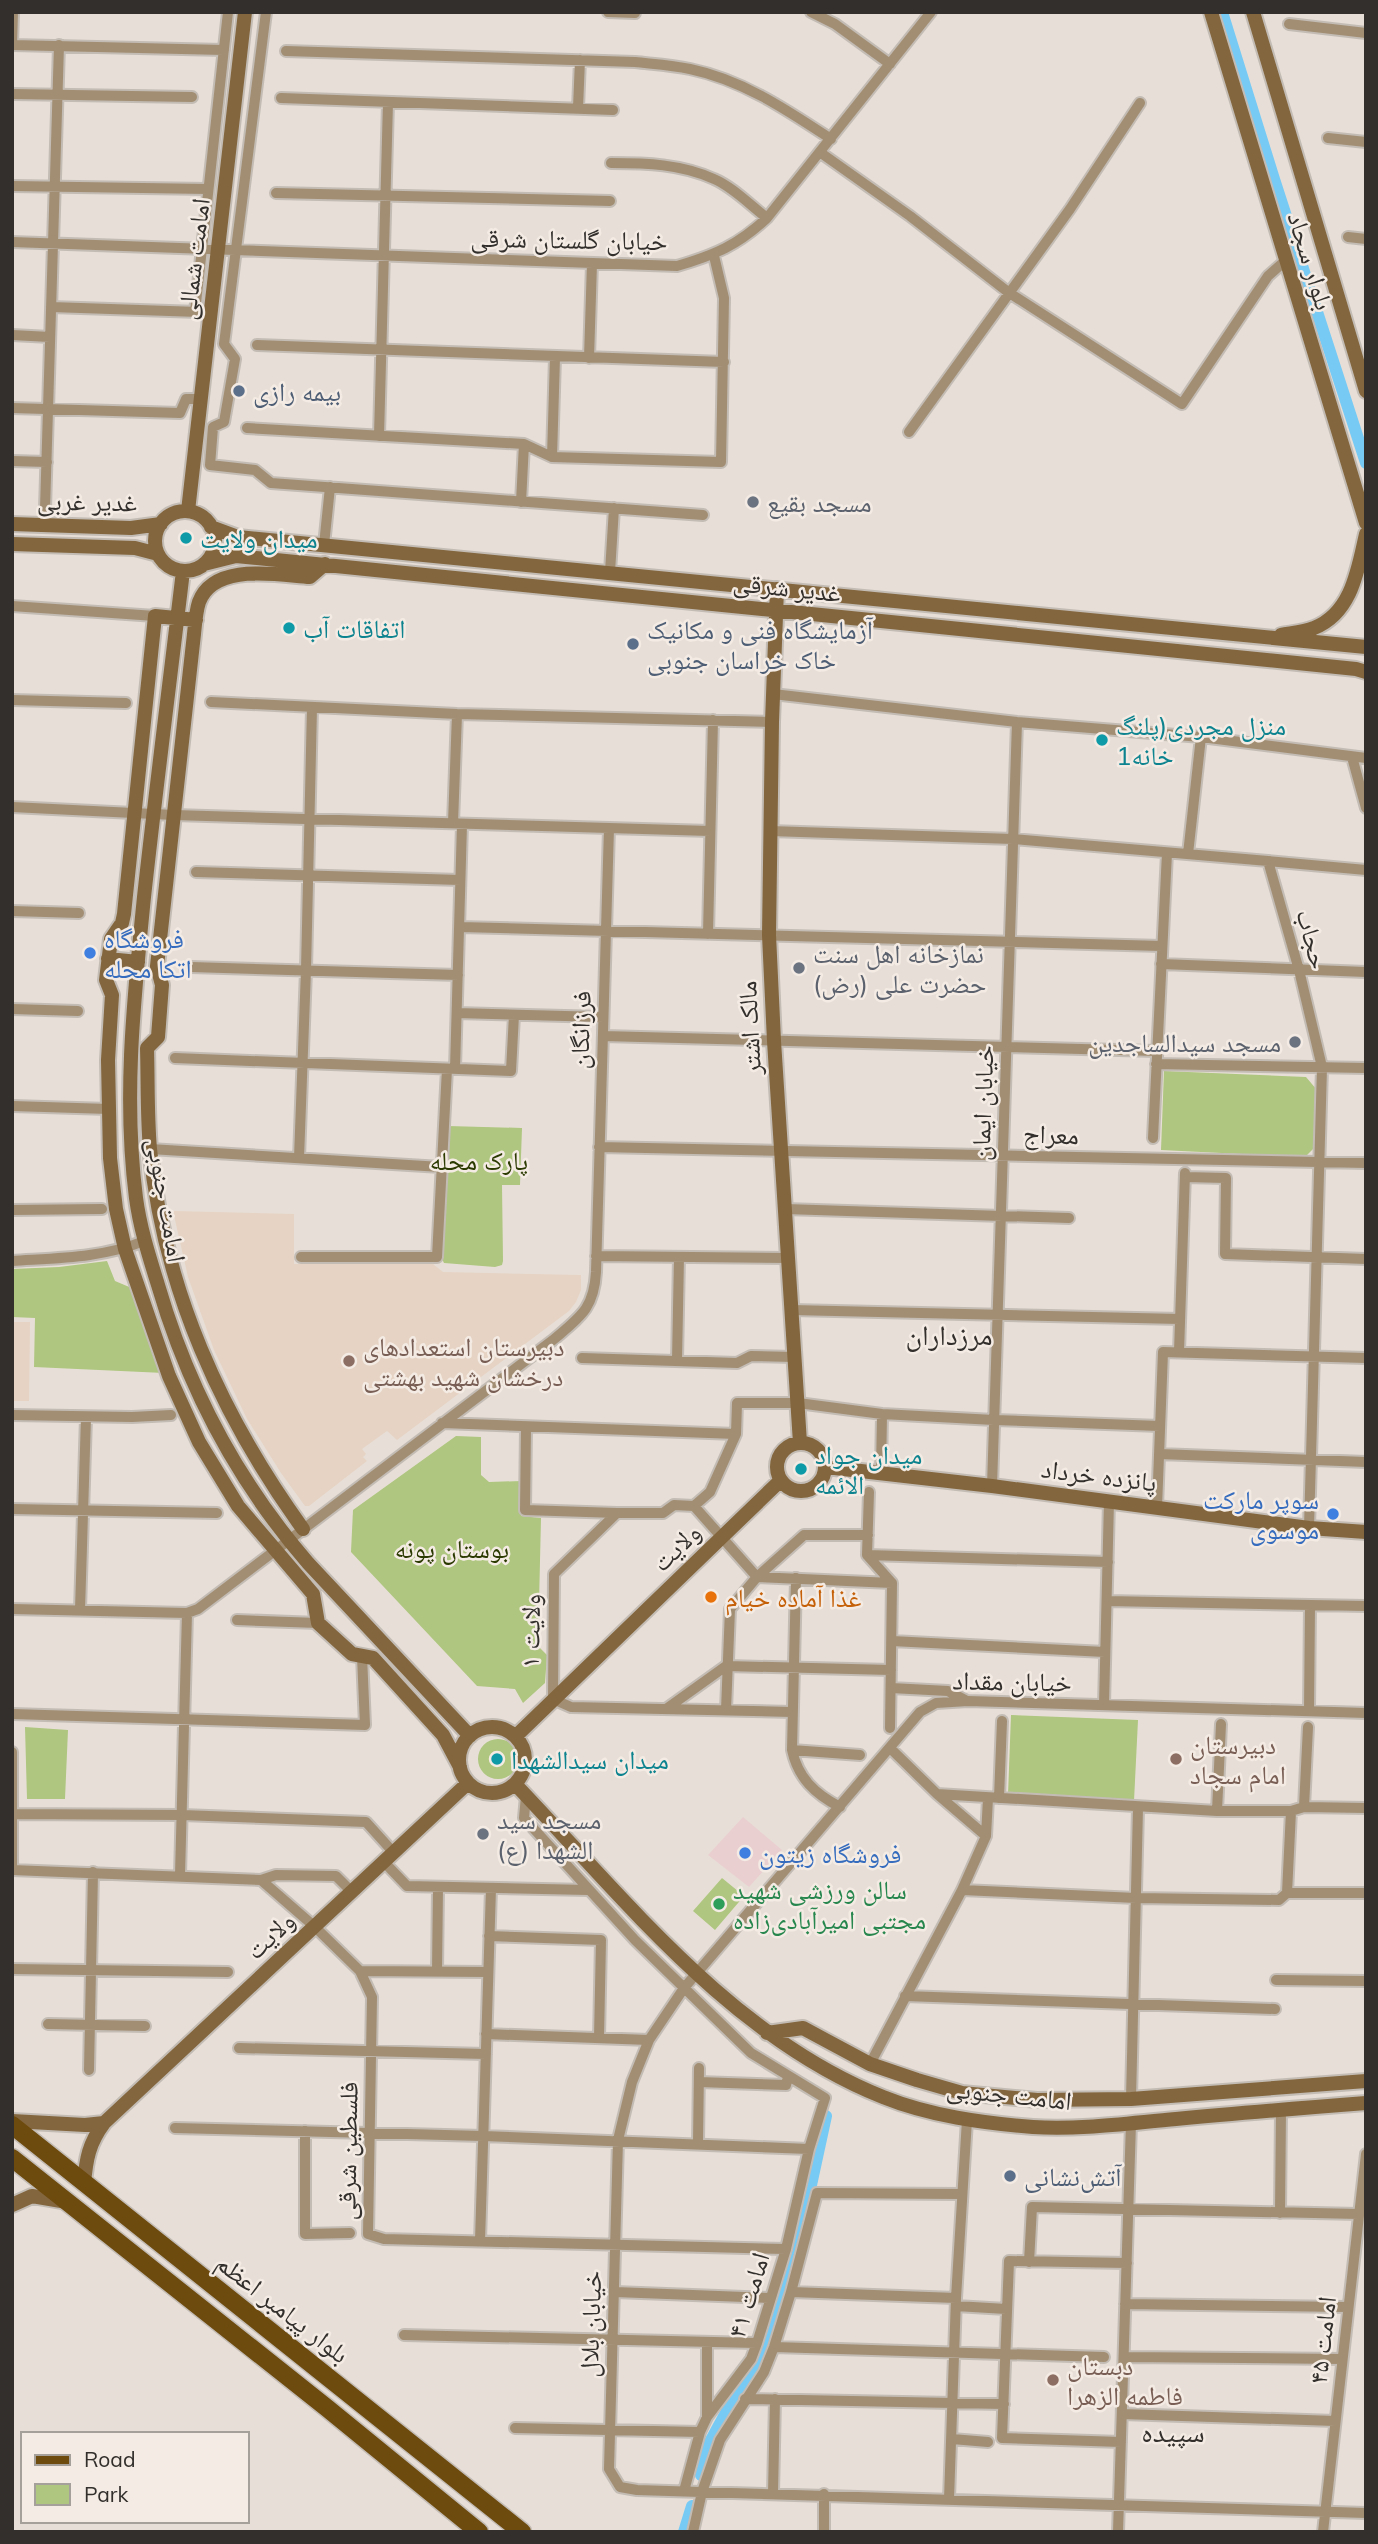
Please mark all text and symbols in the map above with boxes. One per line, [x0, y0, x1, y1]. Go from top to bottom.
street label: امامت شمالی [169, 196, 217, 322]
street label: بلوار سجاد [1281, 208, 1341, 314]
street label: خیابان گلستان شرقی [470, 221, 668, 257]
place label: بیمه رازی [253, 375, 341, 408]
marker: بیمه رازی [231, 383, 247, 399]
street label: غدیر غربی [37, 484, 137, 518]
place label: مسجد بقیع [767, 486, 872, 520]
marker: مسجد بقیع [745, 494, 761, 510]
place label: میدان ولایت [200, 522, 318, 555]
marker: میدان ولایت [178, 530, 194, 546]
street label: غدیر شرقی [732, 565, 842, 609]
place label: اتفاقات آب [303, 612, 405, 645]
place label: آزمایشگاه فنی و مکانیک خاک خراسان جنوبی [647, 613, 874, 676]
marker: اتفاقات آب [281, 620, 297, 636]
marker: آزمایشگاه فنی و مکانیک خاک خراسان جنوبی [625, 636, 641, 652]
place label: منزل مجردی(پلنگ خانه1 [1116, 709, 1286, 772]
marker: منزل مجردی(پلنگ خانه1 [1094, 732, 1110, 748]
street label: حجاب [1289, 906, 1337, 972]
place label: فروشگاه اتکا محله [104, 922, 192, 985]
place label: نمازخانه اهل سنت حضرت علی (رض) [813, 937, 986, 1000]
marker: فروشگاه اتکا محله [82, 945, 98, 961]
marker: نمازخانه اهل سنت حضرت علی (رض) [791, 960, 807, 976]
street label: مالک اشتر [730, 980, 768, 1077]
street label: فرزانگان [562, 990, 598, 1070]
place label: مسجد سیدالساجدین [1088, 1026, 1281, 1059]
marker: مسجد سیدالساجدین [1287, 1034, 1303, 1050]
street label: خیابان ایمان [963, 1045, 1001, 1161]
street label: معراج [1023, 1117, 1079, 1151]
street label: امامت جنوبی [140, 1135, 194, 1265]
park label: پارک محله [430, 1144, 528, 1177]
district label: مرزداران [905, 1317, 993, 1352]
place label: دبیرستان استعدادهای درخشان شهید بهشتی [363, 1330, 564, 1393]
marker: دبیرستان استعدادهای درخشان شهید بهشتی [341, 1353, 357, 1369]
place label: میدان جواد الائمه [815, 1438, 922, 1501]
street label: پانزده خرداد [1039, 1452, 1159, 1499]
marker: میدان جواد الائمه [793, 1461, 809, 1477]
place label: سوپر مارکت موسوی [1203, 1483, 1319, 1546]
marker: سوپر مارکت موسوی [1325, 1506, 1341, 1522]
street label: ولایت [644, 1516, 708, 1578]
park label: بوستان پونه [395, 1532, 509, 1565]
place label: غذا آماده خیام [725, 1581, 861, 1616]
marker: غذا آماده خیام [703, 1589, 719, 1605]
street label: ولایت ۱ [513, 1594, 547, 1668]
street label: خیابان مقداد [952, 1663, 1072, 1699]
place label: دبیرستان امام سجاد [1190, 1728, 1286, 1793]
place label: میدان سیدالشهدا [511, 1743, 669, 1776]
marker: میدان سیدالشهدا [489, 1751, 505, 1767]
marker: دبیرستان امام سجاد [1168, 1751, 1184, 1767]
place label: مسجد سید الشهدا (ع) [497, 1803, 601, 1866]
marker: مسجد سید الشهدا (ع) [475, 1826, 491, 1842]
place label: فروشگاه زیتون [759, 1837, 901, 1870]
marker: فروشگاه زیتون [737, 1845, 753, 1861]
place label: سالن ورزشی شهید مجتبی امیرآبادی‌زاده [733, 1873, 926, 1936]
marker: سالن ورزشی شهید مجتبی امیرآبادی‌زاده [711, 1896, 727, 1912]
street label: ولایت [238, 1904, 302, 1966]
street label: امامت جنوبی [945, 2071, 1073, 2117]
street label: فلسطین شرقی [329, 2081, 365, 2221]
place label: آتش‌نشانی [1024, 2160, 1123, 2193]
marker: آتش‌نشانی [1002, 2168, 1018, 2184]
street label: بلوار پیامبر اعظم [209, 2246, 356, 2371]
street label: امامت ۴۱ [719, 2248, 777, 2342]
street label: خیابان بلال [572, 2270, 608, 2378]
street label: امامت ۴۵ [1301, 2295, 1343, 2385]
place label: دبستان فاطمه الزهرا [1067, 2349, 1183, 2412]
marker: دبستان فاطمه الزهرا [1045, 2372, 1061, 2388]
district label: سپیده [1141, 2414, 1205, 2449]
legend [21, 2432, 248, 2523]
text: Road [84, 2446, 135, 2472]
text: Park [84, 2481, 128, 2507]

